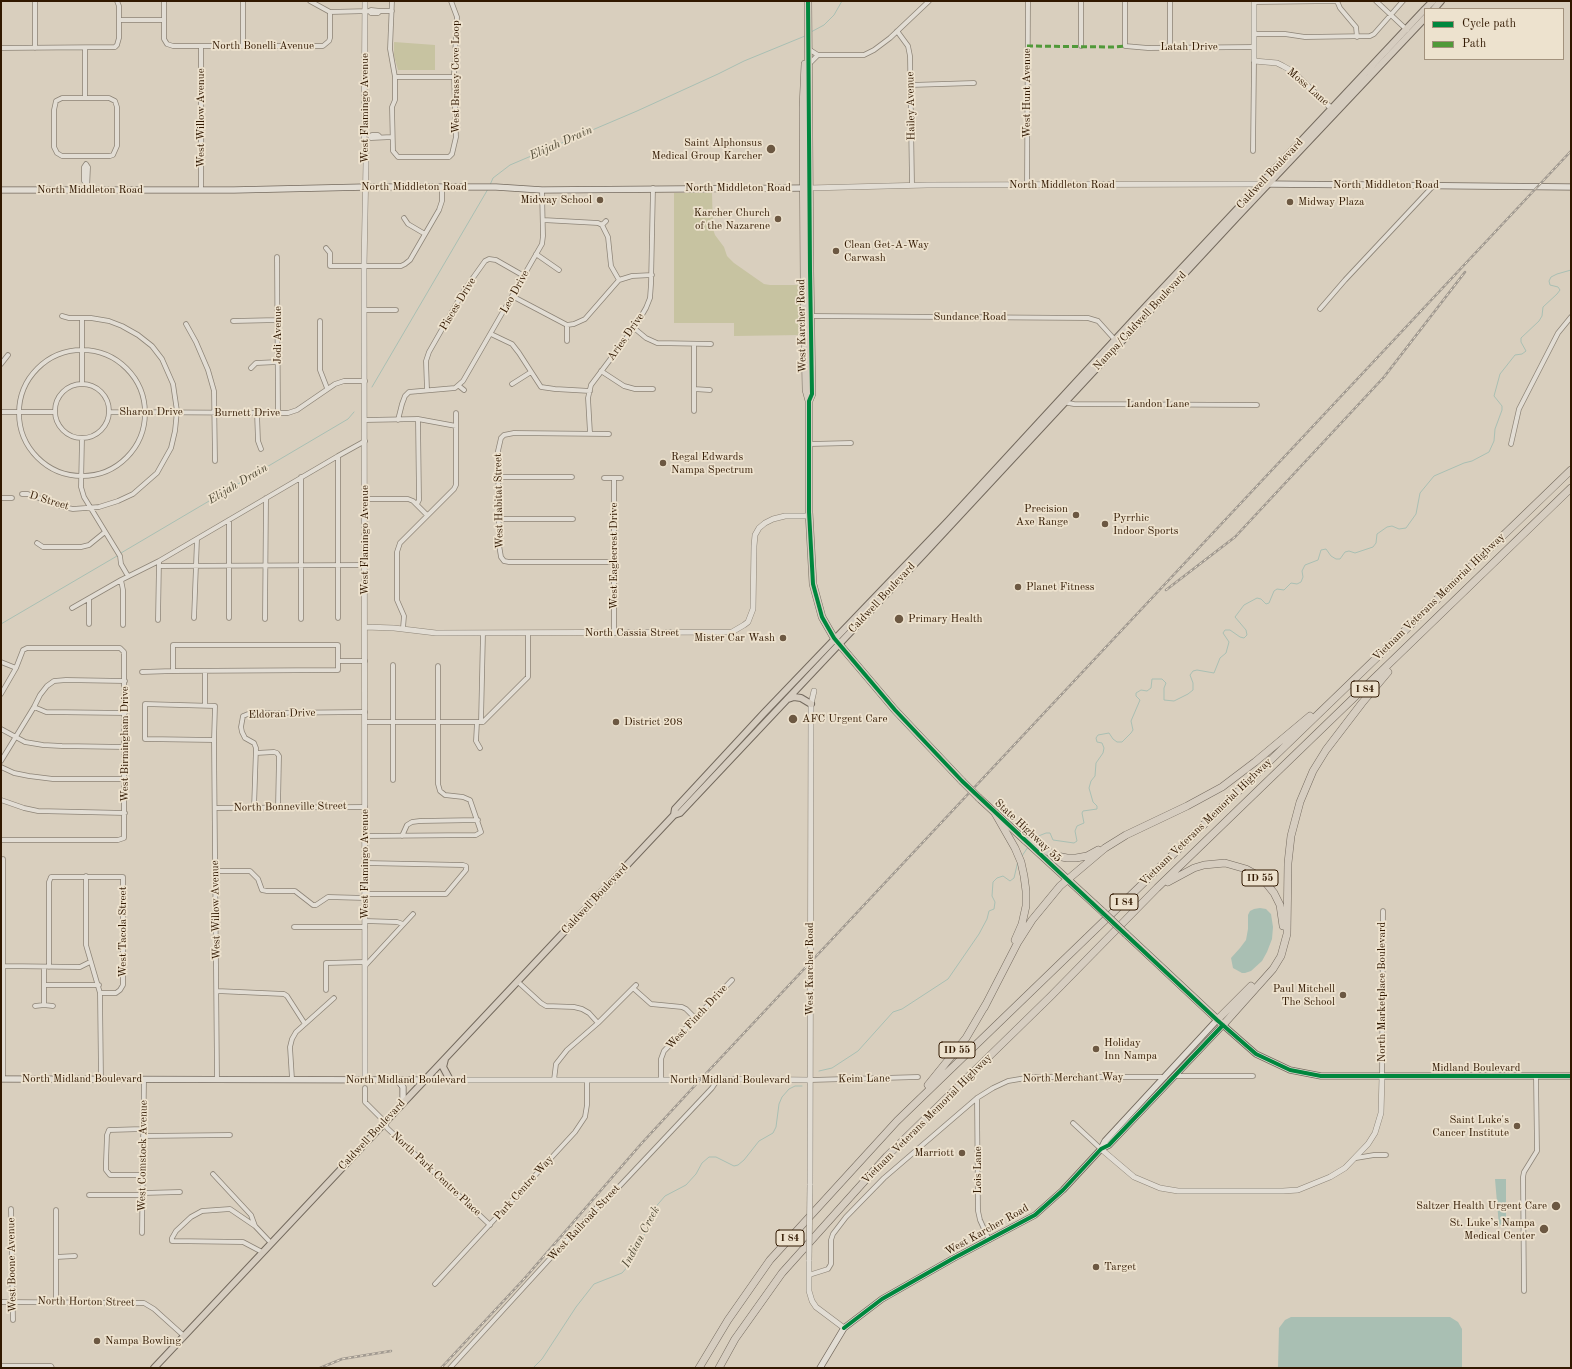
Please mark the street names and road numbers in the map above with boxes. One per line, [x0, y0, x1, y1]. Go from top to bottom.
street label: West Brassy Cove Loop [449, 20, 463, 134]
street label: North Bonelli Avenue [212, 39, 314, 53]
street label: Latah Drive [1160, 40, 1218, 54]
street label: West Hunt Avenue [1020, 48, 1034, 138]
street label: West Flamingo Avenue [358, 53, 372, 163]
street label: Moss Lane [1284, 65, 1332, 109]
street label: West Willow Avenue [194, 68, 208, 168]
street label: Hailey Avenue [904, 71, 918, 141]
street label: Caldwell Boulevard [1234, 136, 1306, 212]
street label: North Middleton Road [1009, 178, 1115, 192]
street label: North Middleton Road [1333, 178, 1439, 192]
street label: North Middleton Road [361, 180, 467, 194]
street label: North Middleton Road [685, 181, 791, 195]
street label: North Middleton Road [37, 183, 143, 197]
street label: Leo Drive [498, 268, 532, 316]
street label: Nampa/Caldwell Boulevard [1091, 269, 1189, 373]
street label: Pisces Drive [437, 275, 479, 333]
street label: West Karcher Road [795, 279, 809, 373]
street label: Jodi Avenue [271, 306, 285, 364]
street label: Sundance Road [933, 310, 1007, 324]
street label: Aries Drive [605, 311, 647, 363]
street label: Landon Lane [1127, 397, 1189, 411]
street label: Sharon Drive [119, 405, 183, 419]
street label: Burnett Drive [214, 406, 280, 420]
street label: West Habitat Street [492, 453, 506, 549]
street label: West Flamingo Avenue [358, 485, 372, 595]
street label: D Street [28, 489, 70, 513]
street label: West Eaglecrest Drive [607, 503, 621, 609]
street label: Vietnam Veterans Memorial Highway [1370, 530, 1508, 664]
street label: Caldwell Boulevard [846, 560, 918, 636]
street label: North Cassia Street [585, 626, 679, 640]
road number: I 84 [1351, 681, 1379, 697]
street label: West Birmingham Drive [118, 686, 132, 802]
street label: Eldoran Drive [248, 706, 316, 722]
street label: Vietnam Veterans Memorial Highway [1137, 755, 1275, 889]
street label: State Highway 55 [992, 797, 1064, 865]
street label: North Bonneville Street [233, 799, 347, 815]
street label: West Flamingo Avenue [358, 809, 372, 919]
street label: West Willow Avenue [209, 860, 223, 960]
street label: Caldwell Boulevard [559, 861, 631, 937]
road number: ID 55 [1242, 870, 1278, 886]
street label: West Tacola Street [116, 886, 130, 978]
road number: I 84 [1110, 894, 1138, 910]
street label: West Karcher Road [803, 922, 817, 1016]
street label: North Marketplace Boulevard [1375, 922, 1389, 1062]
street label: West Finch Drive [664, 982, 730, 1052]
road number: ID 55 [939, 1042, 975, 1058]
street label: Vietnam Veterans Memorial Highway [859, 1051, 995, 1187]
street label: Midland Boulevard [1431, 1061, 1521, 1075]
street label: North Merchant Way [1022, 1071, 1124, 1085]
street label: North Midland Boulevard [22, 1072, 142, 1086]
street label: Keim Lane [838, 1072, 890, 1086]
street label: North Midland Boulevard [346, 1073, 466, 1087]
street label: North Midland Boulevard [670, 1073, 790, 1087]
street label: Caldwell Boulevard [336, 1097, 408, 1173]
street label: West Comstock Avenue [135, 1100, 151, 1212]
street label: North Park Centre Place [388, 1129, 484, 1219]
street label: Lois Lane [971, 1146, 985, 1194]
street label: Park Centre Way [491, 1153, 557, 1223]
street label: West Railroad Street [545, 1182, 623, 1264]
street label: West Karcher Road [943, 1202, 1031, 1258]
street label: West Boone Avenue [5, 1217, 19, 1313]
road number: I 84 [776, 1230, 804, 1246]
street label: North Horton Street [37, 1295, 135, 1309]

